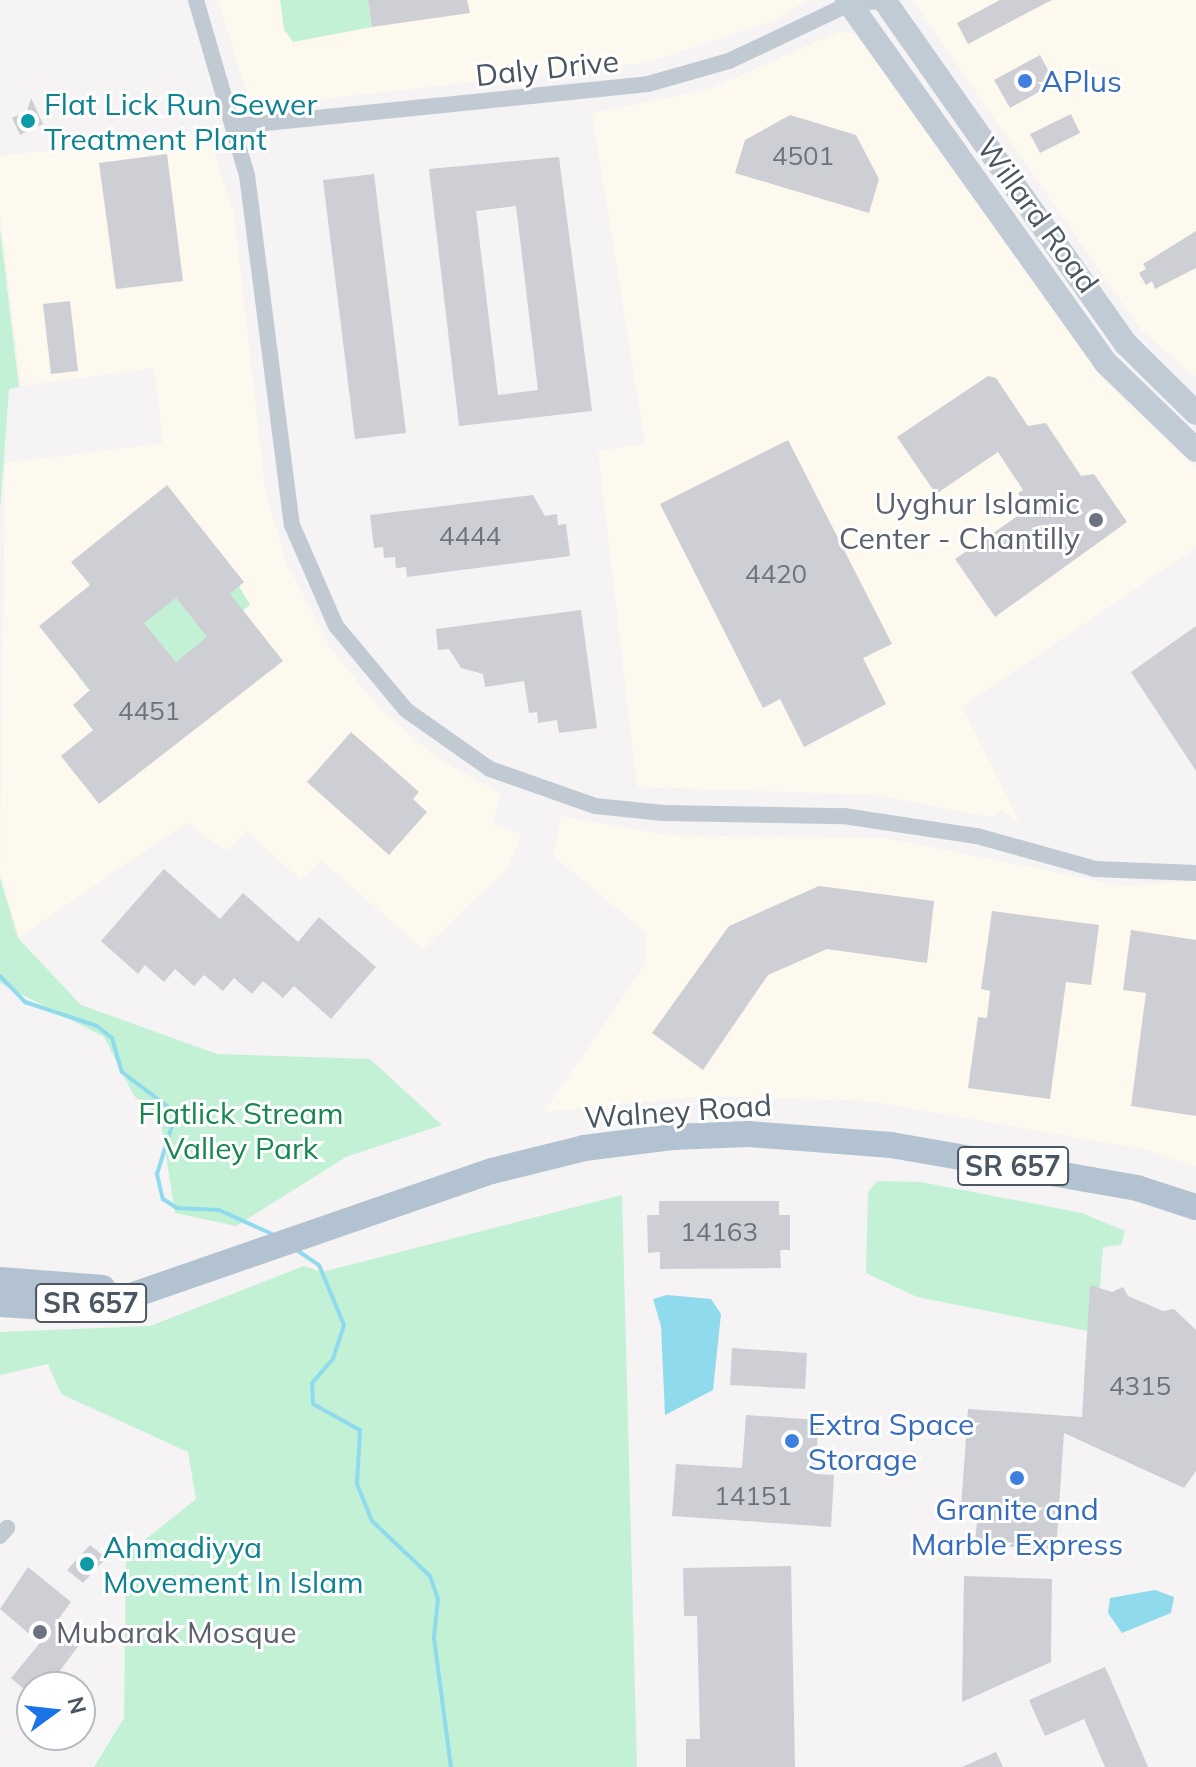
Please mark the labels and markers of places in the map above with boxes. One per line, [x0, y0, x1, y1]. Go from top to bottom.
place label: APlus [1041, 63, 1122, 99]
marker: APlus [1016, 72, 1034, 90]
place label: Flat Lick Run Sewer Treatment Plant [44, 86, 317, 156]
marker: Flat Lick Run Sewer Treatment Plant [19, 112, 37, 130]
place label: Uyghur Islamic Center - Chantilly [839, 485, 1080, 556]
marker: Uyghur Islamic Center - Chantilly [1087, 511, 1105, 529]
place label: Extra Space Storage [808, 1406, 974, 1476]
marker: Extra Space Storage [783, 1432, 801, 1450]
marker: Granite and Marble Express [1008, 1469, 1026, 1487]
place label: Granite and Marble Express [911, 1491, 1123, 1562]
place label: Ahmadiyya Movement In Islam [103, 1529, 364, 1600]
marker: Ahmadiyya Movement In Islam [78, 1555, 96, 1573]
place label: Mubarak Mosque [56, 1614, 296, 1650]
marker: Mubarak Mosque [31, 1623, 49, 1641]

